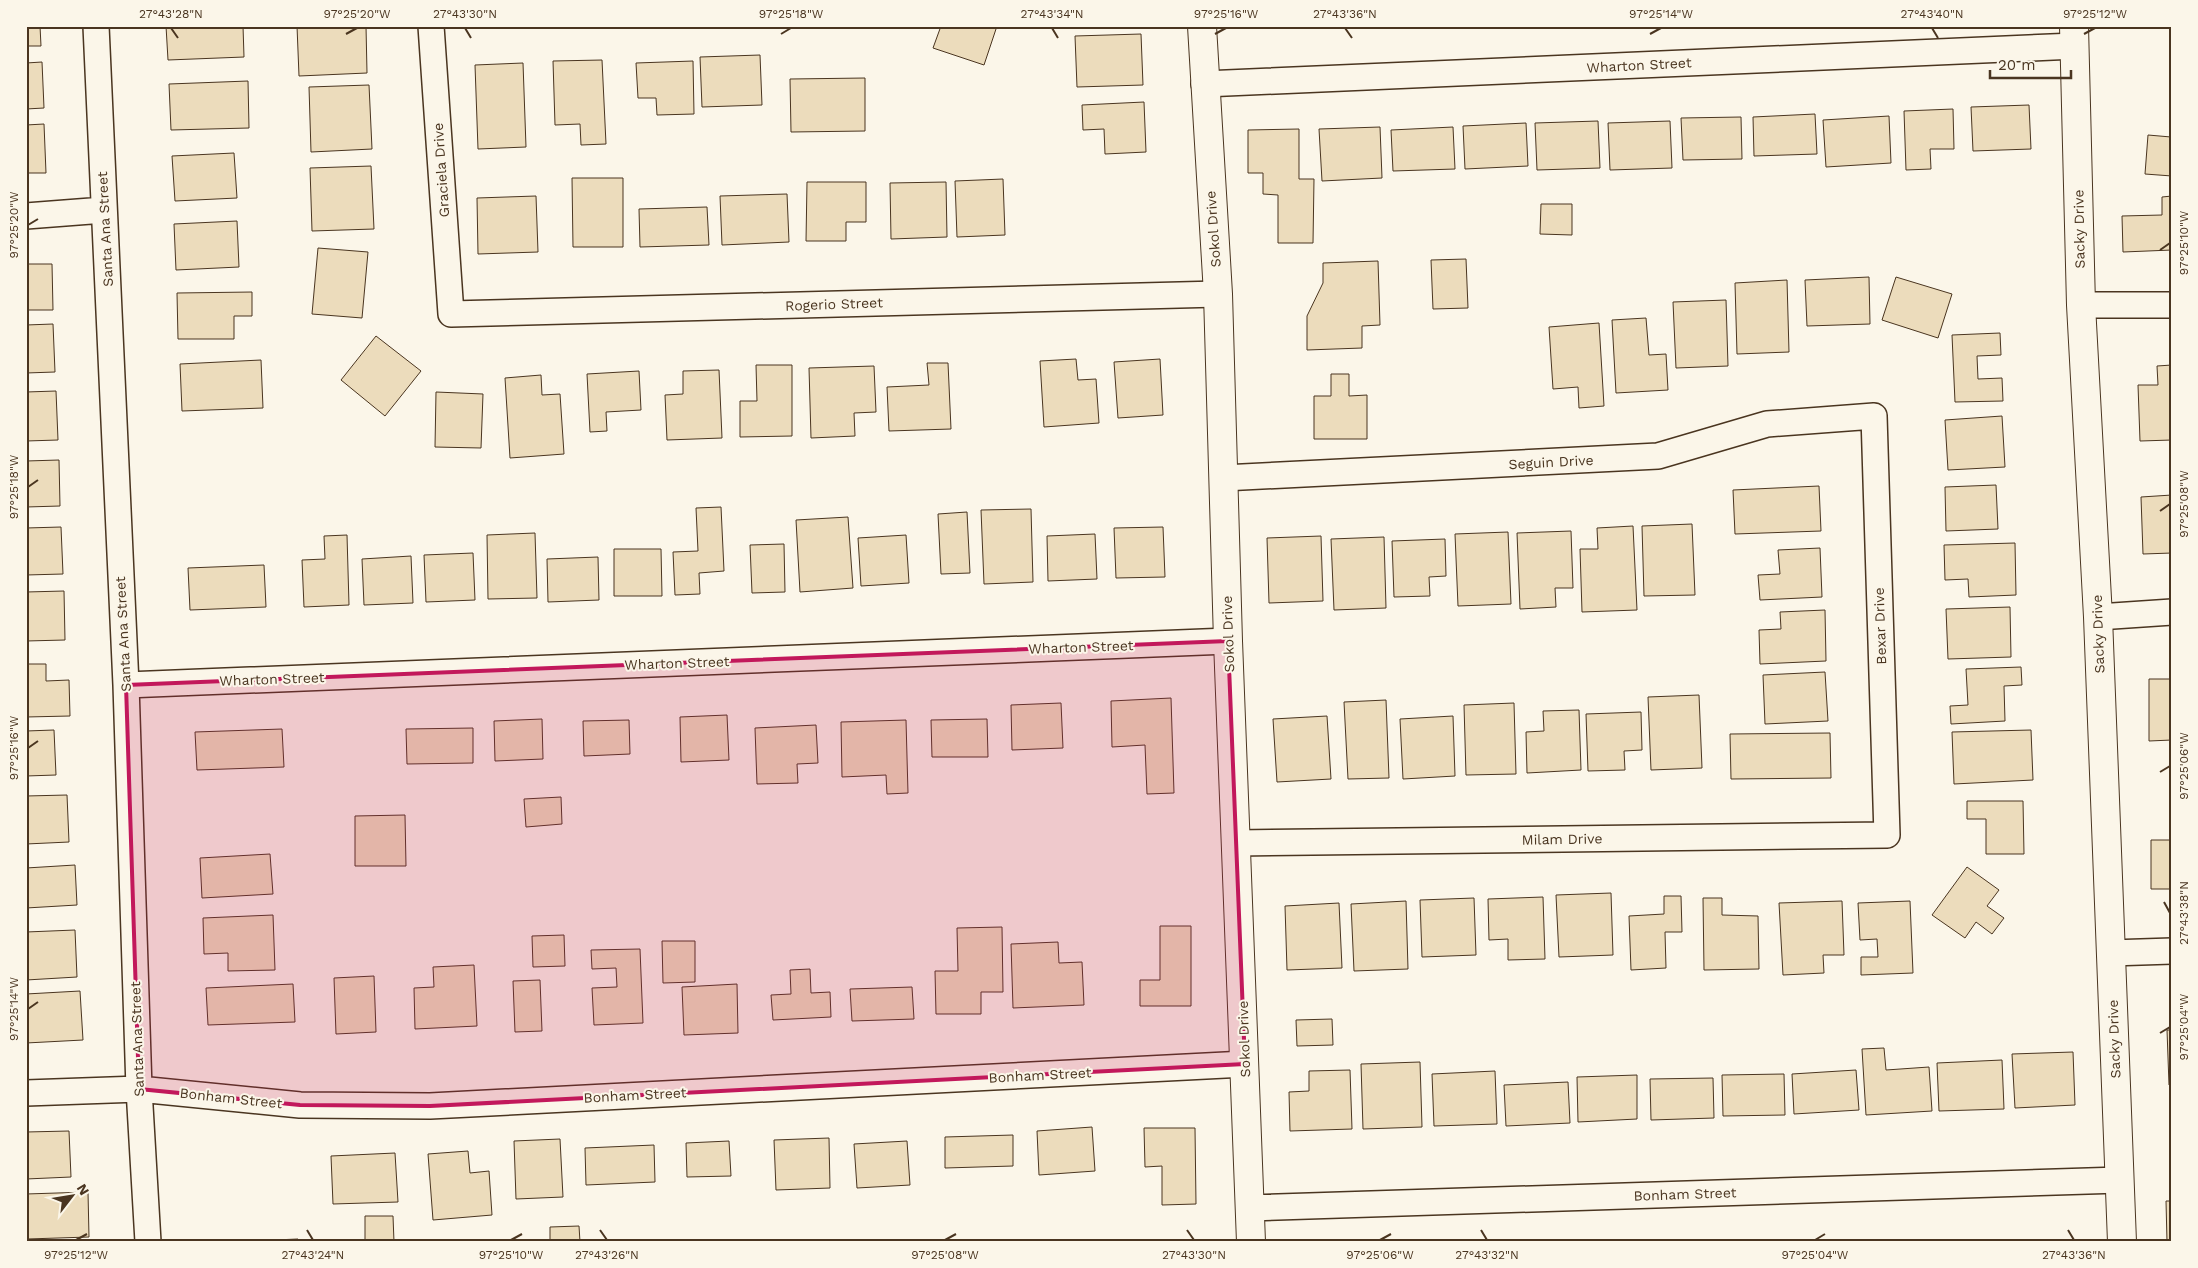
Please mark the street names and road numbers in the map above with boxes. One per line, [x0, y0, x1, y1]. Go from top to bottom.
street label: Wharton Street [1586, 54, 1692, 76]
street label: Graciela Drive [430, 122, 452, 218]
street label: Santa Ana Street [94, 171, 116, 287]
street label: Sacky Drive [2070, 189, 2088, 269]
street label: Sokol Drive [1202, 190, 1224, 268]
street label: Rogerio Street [785, 294, 883, 314]
street label: Seguin Drive [1508, 452, 1594, 472]
street label: Santa Ana Street [112, 576, 134, 692]
street label: Bexar Drive [1871, 587, 1889, 665]
street label: Sacky Drive [2089, 594, 2107, 674]
street label: Sokol Drive [1219, 595, 1237, 673]
street label: Wharton Street [1028, 637, 1134, 657]
street label: Wharton Street [624, 653, 730, 673]
street label: Wharton Street [219, 669, 325, 689]
street label: Milam Drive [1521, 830, 1603, 848]
street label: Santa Ana Street [127, 981, 147, 1097]
street label: Sacky Drive [2105, 999, 2123, 1079]
street label: Sokol Drive [1235, 1000, 1253, 1078]
street label: Bonham Street [988, 1064, 1092, 1086]
street label: Bonham Street [583, 1084, 687, 1106]
street label: Bonham Street [179, 1085, 283, 1111]
street label: Bonham Street [1633, 1184, 1737, 1204]

